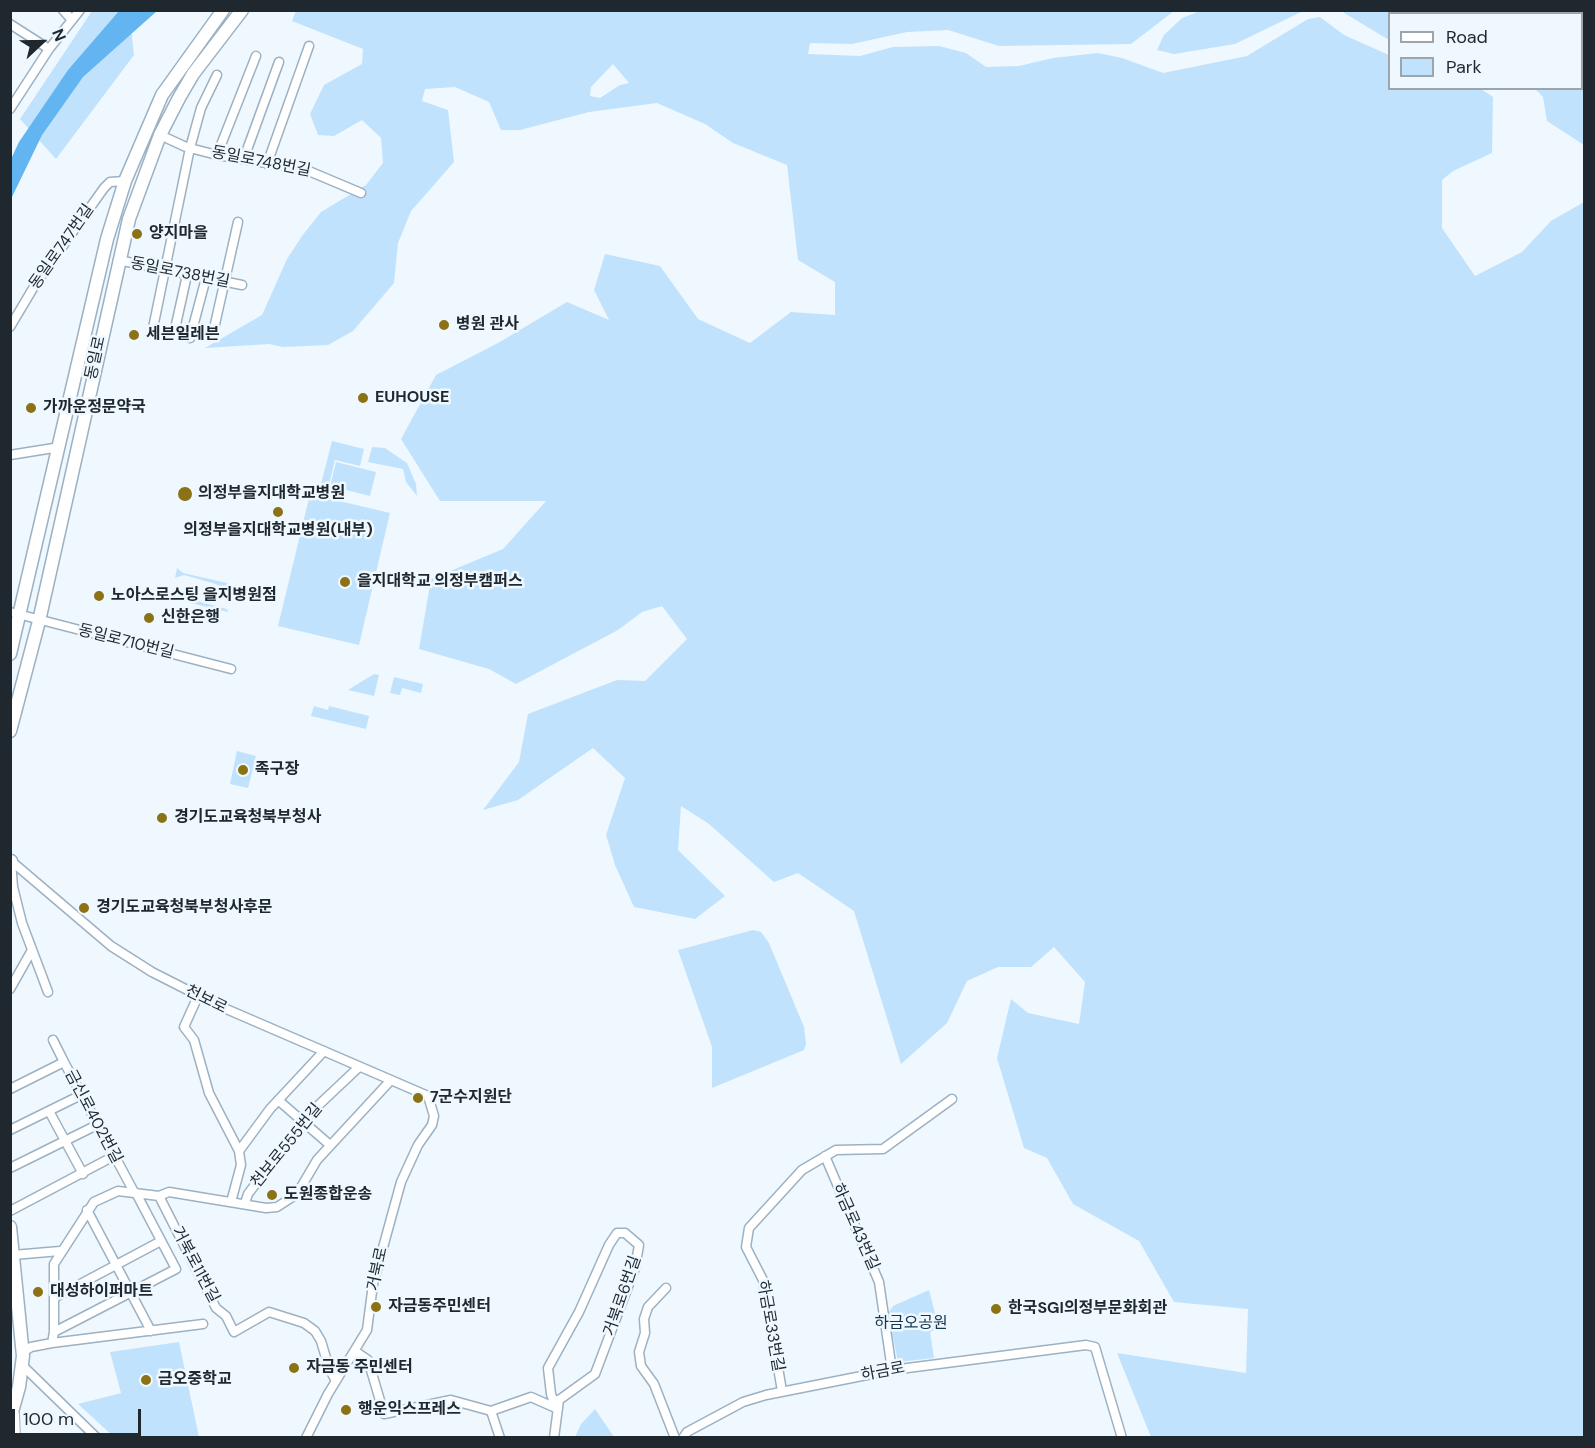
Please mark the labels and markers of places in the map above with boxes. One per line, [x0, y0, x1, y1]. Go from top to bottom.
place label: 양지마을 [149, 224, 208, 244]
marker: 양지마을 [130, 227, 144, 241]
place label: 병원 관사 [456, 315, 519, 335]
marker: 병원 관사 [437, 318, 451, 332]
place label: 세븐일레븐 [146, 325, 220, 345]
marker: 세븐일레븐 [127, 328, 141, 342]
place label: EUHOUSE [375, 388, 449, 408]
marker: EUHOUSE [356, 391, 370, 405]
place label: 가까운정문약국 [43, 398, 146, 418]
marker: 가까운정문약국 [24, 401, 38, 415]
place label: 의정부을지대학교병원 [198, 484, 345, 504]
marker: 의정부을지대학교병원 [176, 485, 194, 503]
marker: 의정부을지대학교병원(내부) [271, 505, 285, 519]
place label: 의정부을지대학교병원(내부) [183, 521, 373, 541]
place label: 을지대학교 의정부캠퍼스 [357, 572, 523, 592]
marker: 을지대학교 의정부캠퍼스 [338, 575, 352, 589]
place label: 노아스로스팅 을지병원점 [111, 586, 277, 606]
marker: 노아스로스팅 을지병원점 [92, 589, 106, 603]
place label: 신한은행 [161, 608, 220, 628]
marker: 신한은행 [142, 611, 156, 625]
place label: 족구장 [255, 760, 299, 780]
marker: 족구장 [236, 763, 250, 777]
place label: 경기도교육청북부청사 [174, 808, 321, 828]
marker: 경기도교육청북부청사 [155, 811, 169, 825]
place label: 경기도교육청북부청사후문 [96, 898, 273, 918]
marker: 경기도교육청북부청사후문 [77, 901, 91, 915]
place label: 7군수지원단 [430, 1088, 512, 1108]
marker: 7군수지원단 [411, 1091, 425, 1105]
place label: 도원종합운송 [284, 1185, 372, 1205]
marker: 도원종합운송 [265, 1188, 279, 1202]
place label: 대성하이퍼마트 [50, 1282, 153, 1302]
marker: 대성하이퍼마트 [31, 1285, 45, 1299]
place label: 자금동주민센터 [388, 1297, 491, 1317]
place label: 한국SGI의정부문화회관 [1008, 1299, 1167, 1319]
marker: 자금동주민센터 [369, 1300, 383, 1314]
marker: 한국SGI의정부문화회관 [989, 1302, 1003, 1316]
place label: 자금동 주민센터 [306, 1358, 413, 1378]
marker: 자금동 주민센터 [287, 1361, 301, 1375]
place label: 금오중학교 [158, 1370, 232, 1390]
marker: 금오중학교 [139, 1373, 153, 1387]
place label: 행운익스프레스 [358, 1400, 461, 1420]
marker: 행운익스프레스 [339, 1403, 353, 1417]

